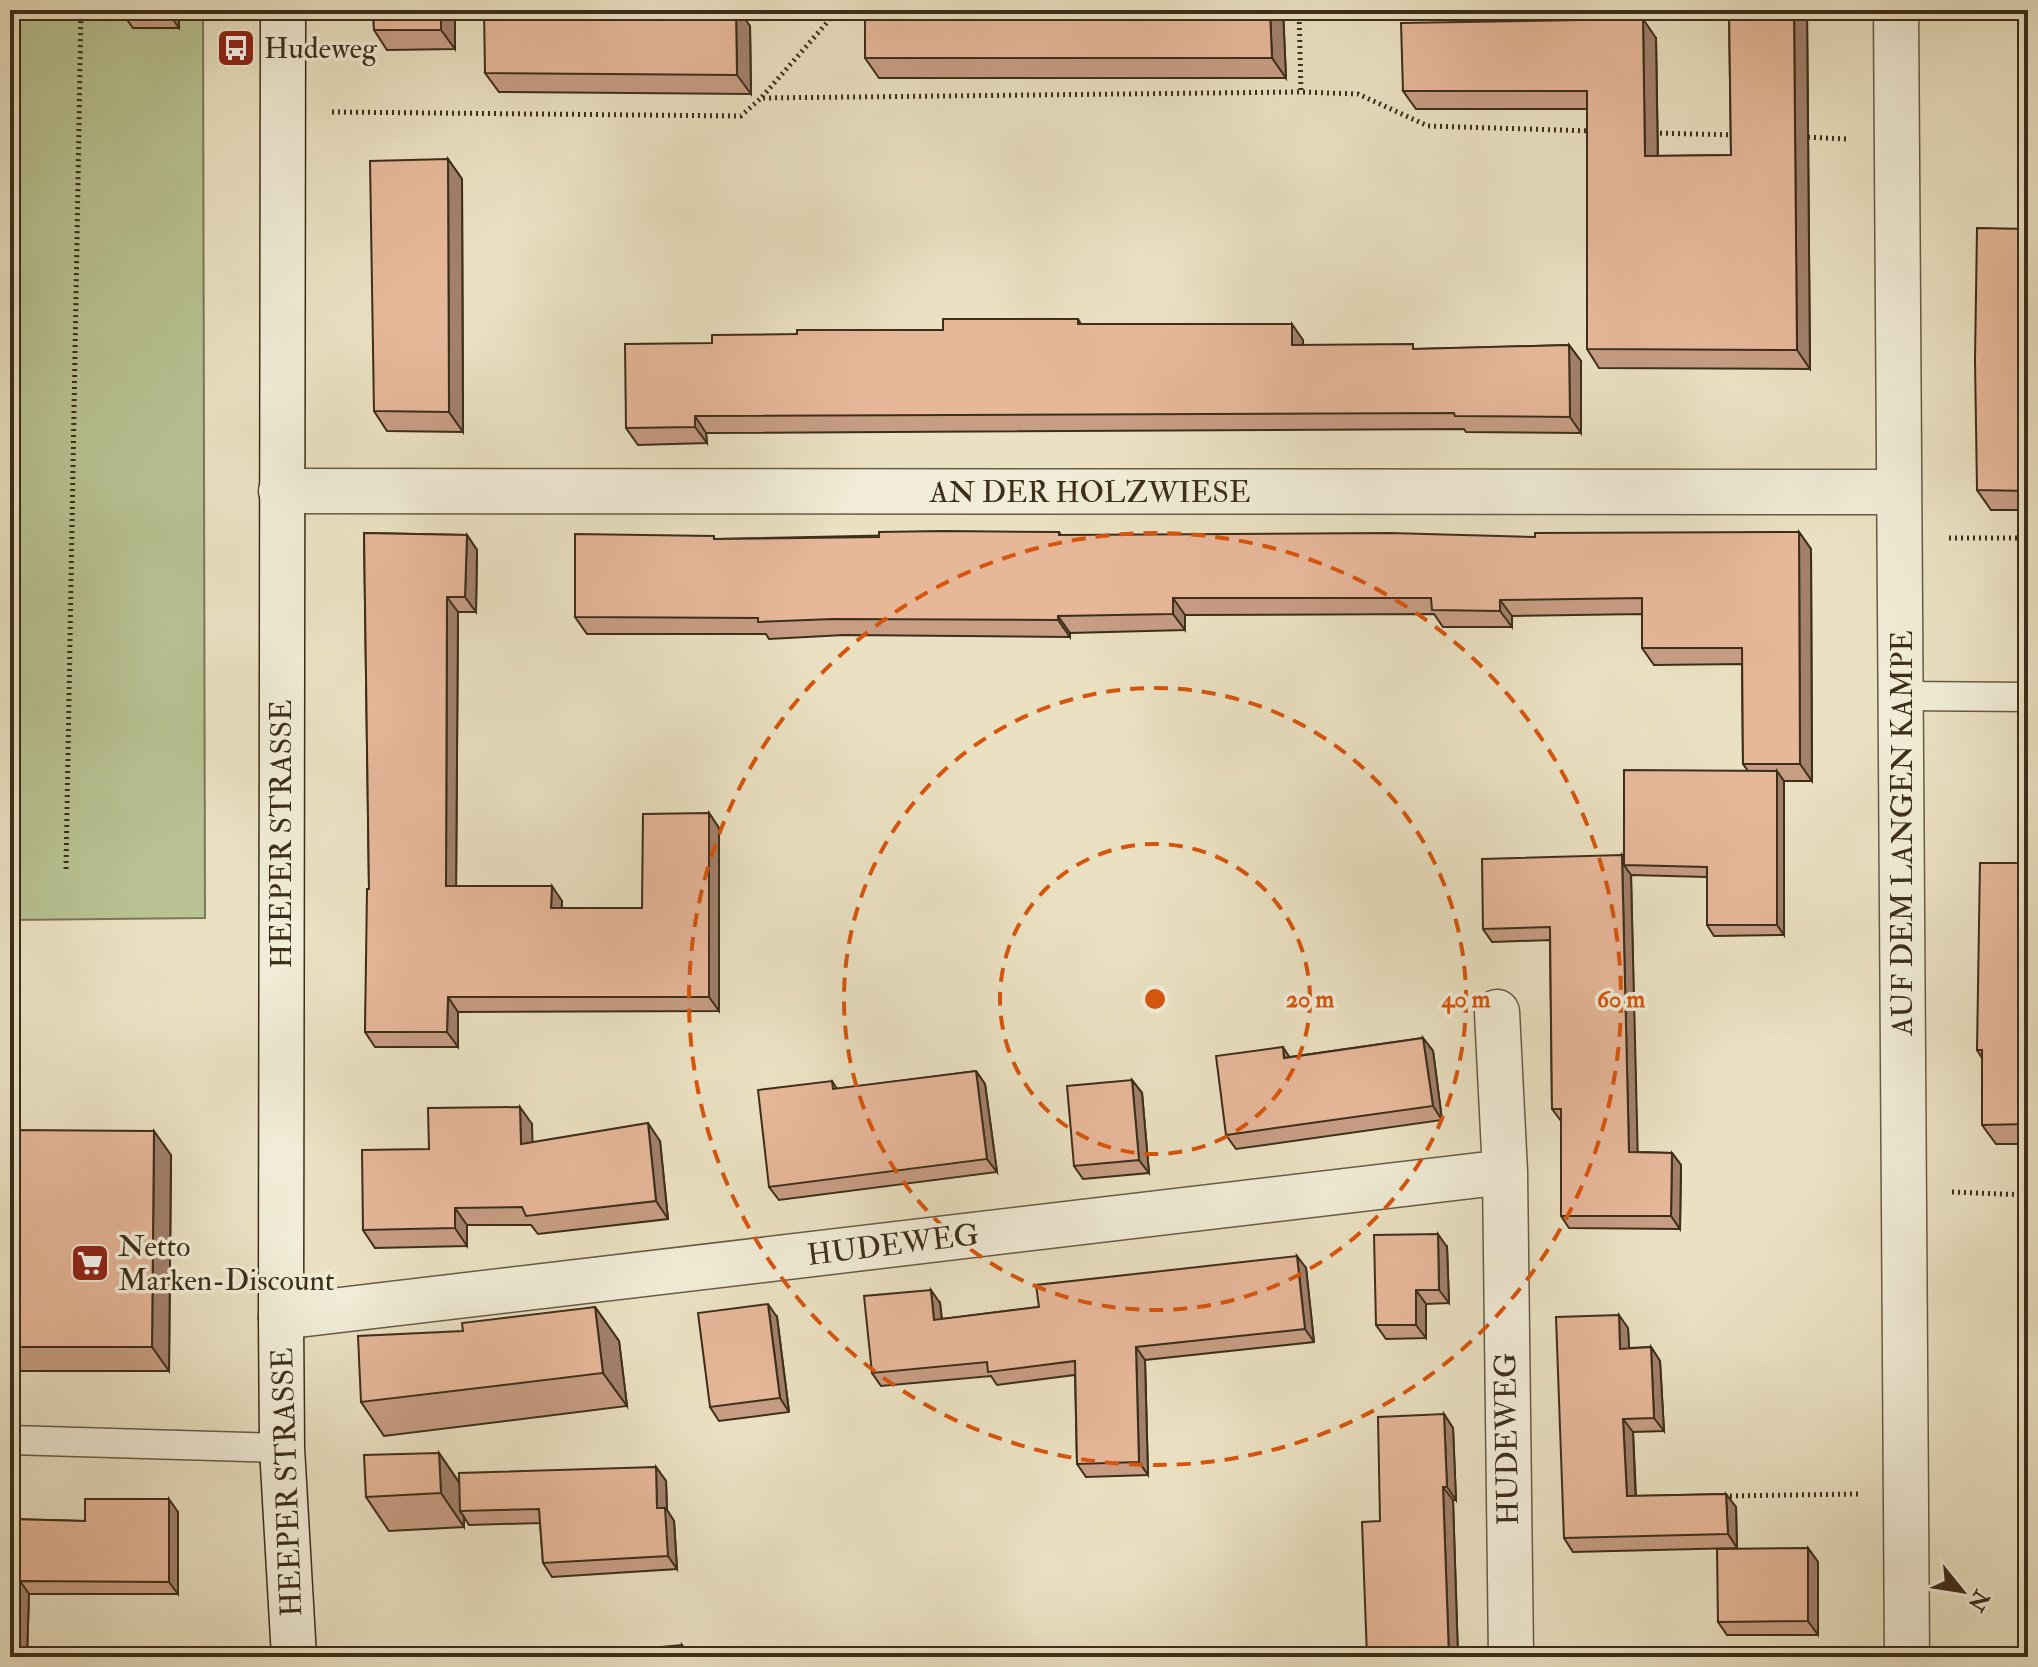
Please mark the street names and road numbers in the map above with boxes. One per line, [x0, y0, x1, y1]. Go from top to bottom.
street label: AN DER HOLZWIESE [928, 474, 1251, 511]
street label: AUF DEM LANGEN KAMPE [1884, 630, 1921, 1037]
street label: HEEPER STRASSE [263, 699, 300, 969]
street label: HUDEWEG [805, 1216, 981, 1274]
street label: HEEPER STRASSE [264, 1347, 310, 1617]
street label: HUDEWEG [1487, 1352, 1527, 1526]

